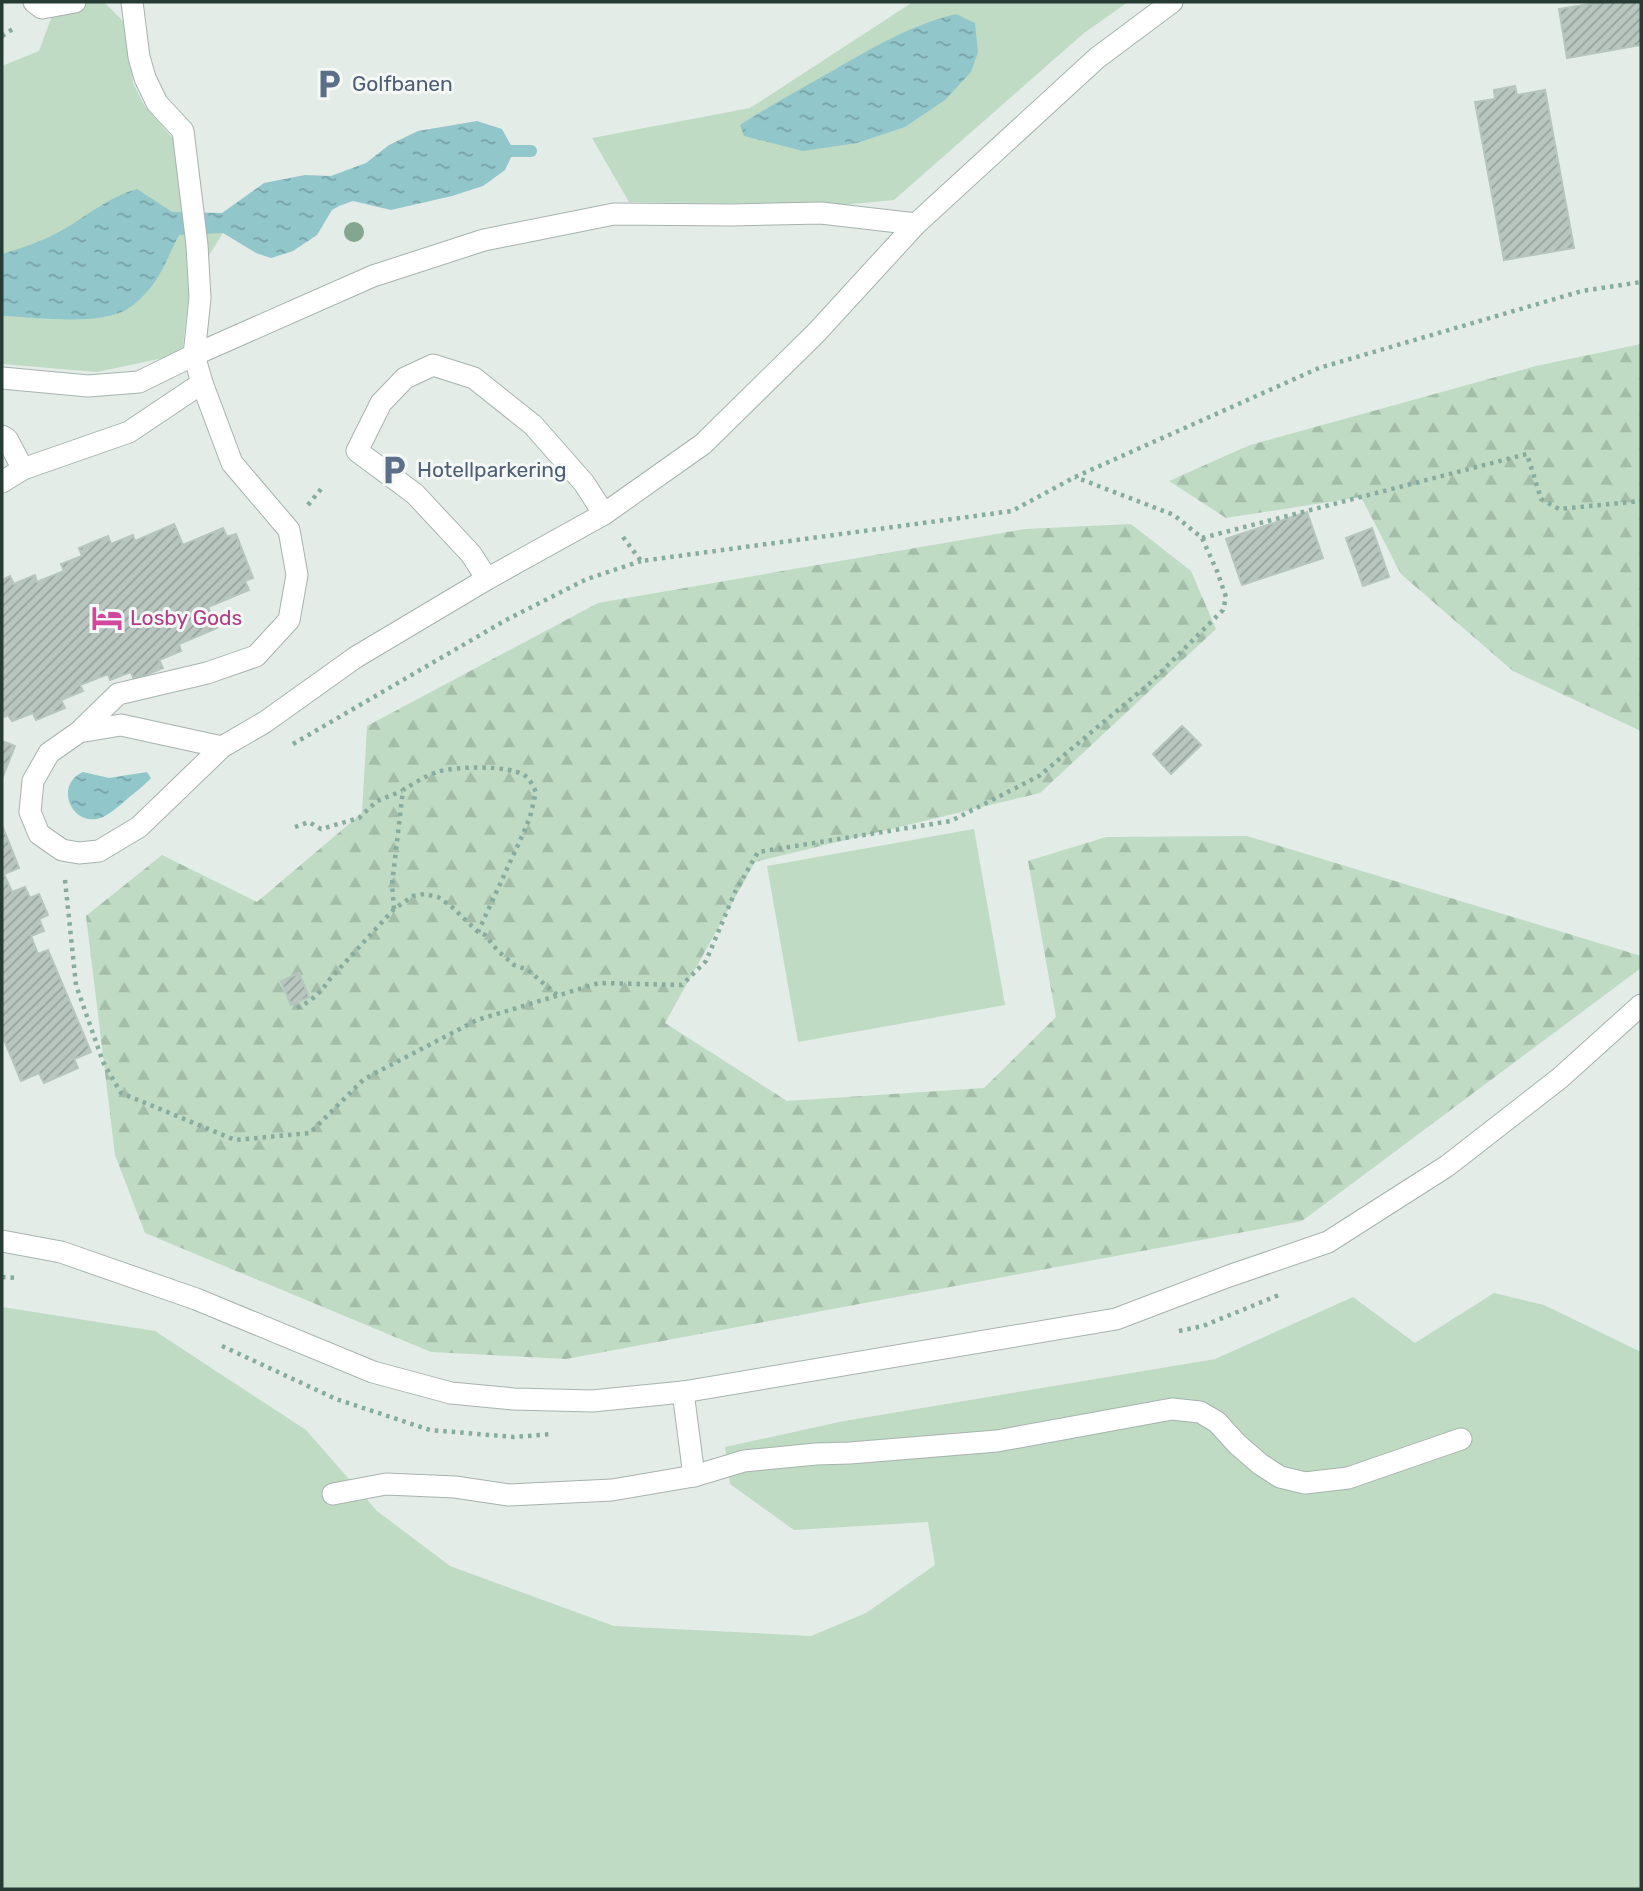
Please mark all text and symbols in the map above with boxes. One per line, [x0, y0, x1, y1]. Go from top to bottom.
parking icon: Golfbanen [312, 67, 346, 101]
place label: Golfbanen [352, 71, 453, 96]
parking icon: Hotellparkering [377, 453, 411, 487]
place label: Hotellparkering [417, 457, 567, 482]
hotel icon: Losby Gods [90, 601, 124, 635]
place label: Losby Gods [130, 605, 242, 630]

